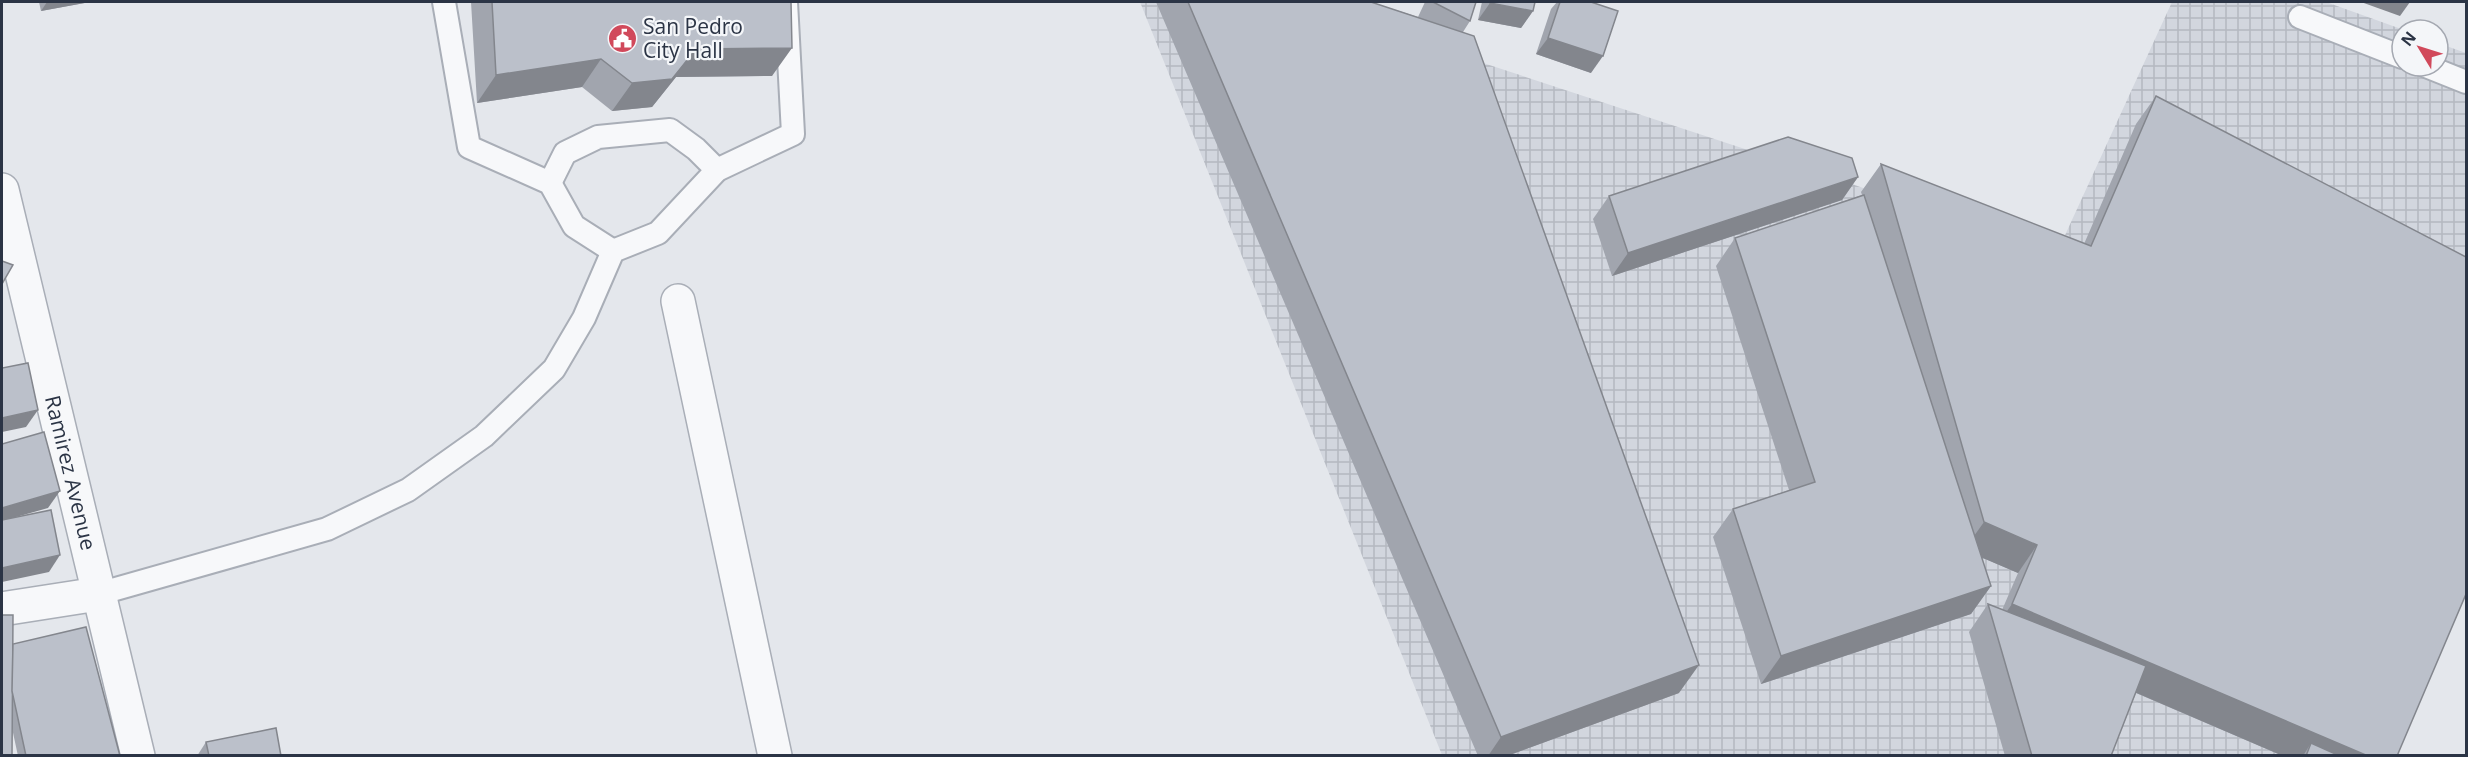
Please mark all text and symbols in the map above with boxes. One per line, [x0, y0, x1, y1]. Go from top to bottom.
place label: San Pedro City Hall [643, 12, 743, 64]
north arrow [2390, 18, 2450, 78]
public building icon: San Pedro City Hall [606, 23, 638, 55]
text: N [2396, 27, 2421, 51]
street label: Ramirez Avenue [39, 392, 103, 553]

